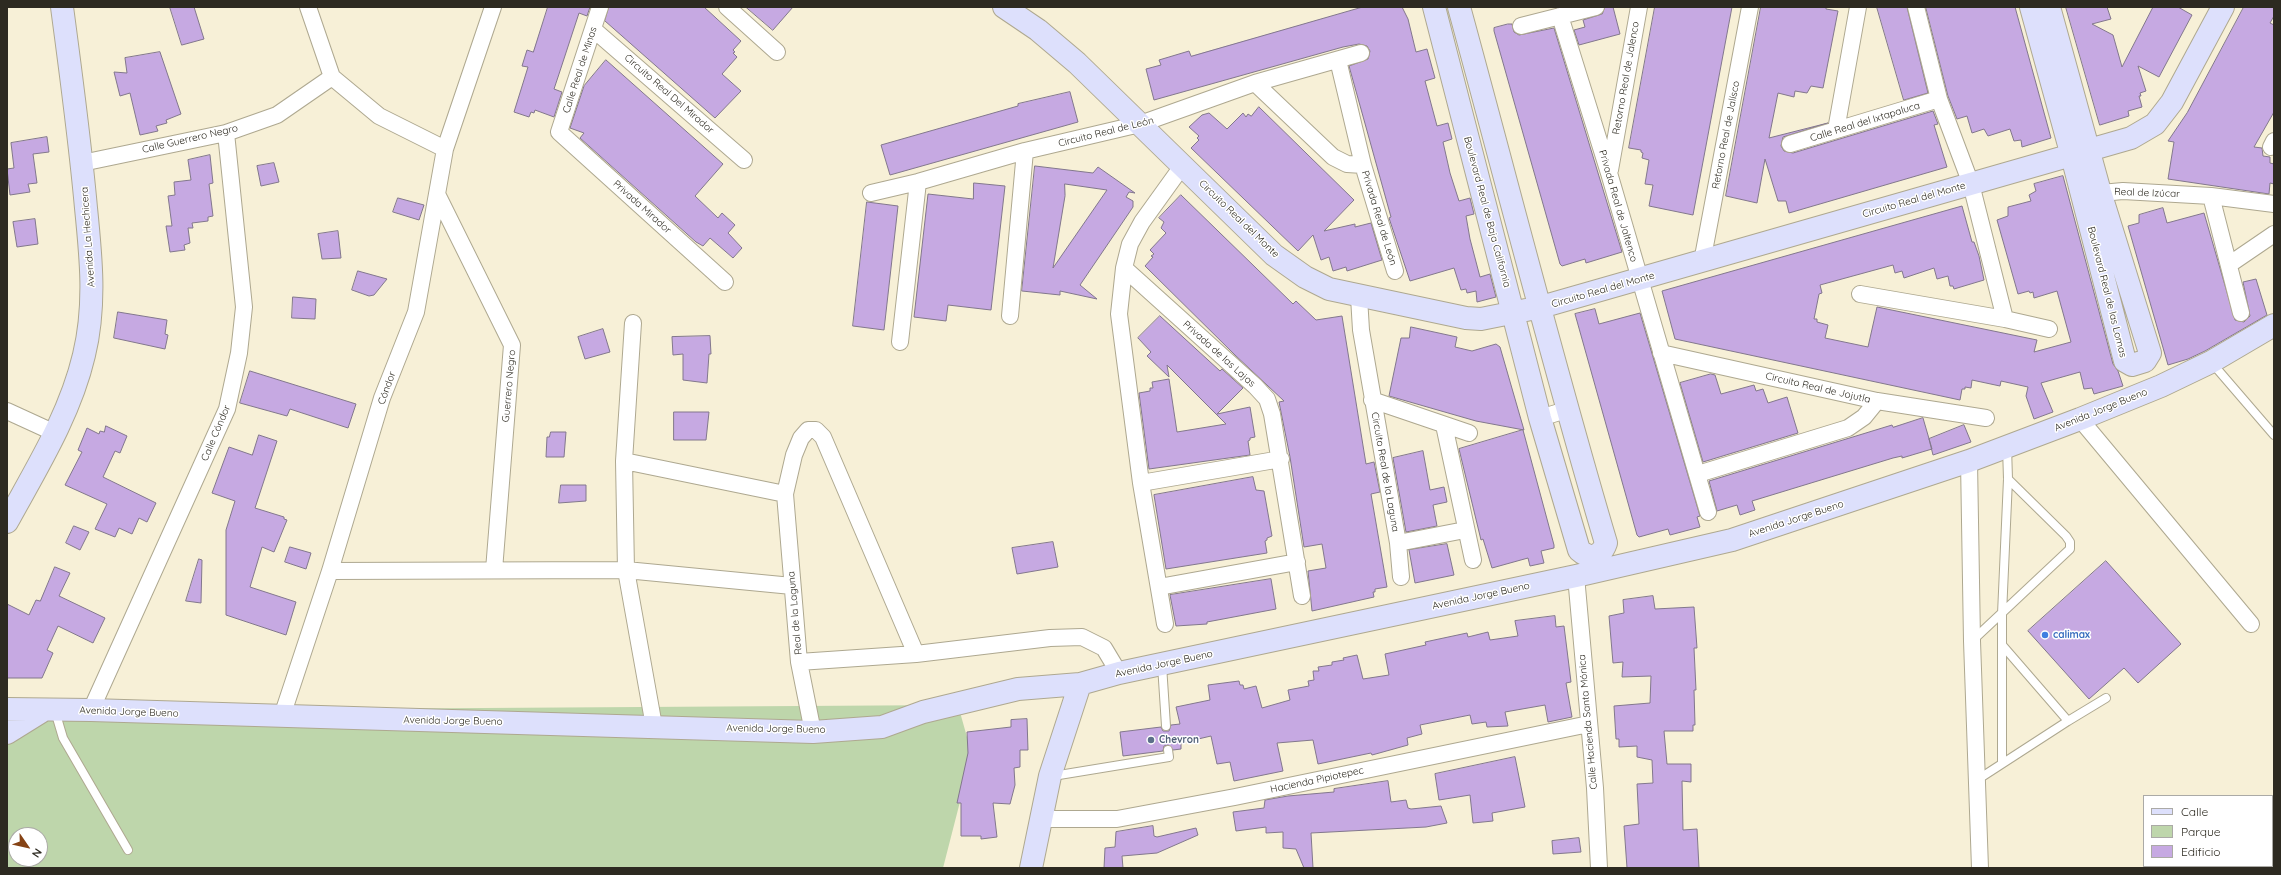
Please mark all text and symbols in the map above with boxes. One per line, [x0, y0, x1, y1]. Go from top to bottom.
street label: Retorno Real de Jalenco [1610, 21, 1642, 135]
street label: Calle Real de Minas [560, 25, 600, 115]
street label: Circuito Real Del Mirador [622, 52, 716, 136]
street label: Retorno Real de Jalísco [1710, 80, 1742, 190]
street label: Calle Real del Ixtapaluca [1809, 100, 1921, 144]
street label: Circuito Real de León [1057, 114, 1155, 150]
street label: Calle Guerrero Negro [141, 122, 239, 156]
street label: Boulevard Real de Baja California [1461, 135, 1513, 289]
street label: Privada Real de Jaltenco [1596, 149, 1640, 263]
street label: Privada Real de León [1359, 169, 1399, 267]
street label: Privada Mirador [610, 178, 674, 236]
street label: Circuito Real del Monte [1196, 178, 1282, 260]
street label: Circuito Real del Monte [1861, 180, 1967, 220]
street label: Avenida La Hechicera [79, 186, 97, 288]
street label: Real de Izúcar [2114, 186, 2180, 200]
street label: Boulevard Real de las Lomas [2085, 225, 2129, 359]
street label: Circuito Real del Monte [1550, 270, 1656, 310]
street label: Privada de las Lajas [1180, 318, 1258, 390]
street label: Guerrero Negro [500, 349, 518, 423]
street label: Cóndor [375, 370, 399, 406]
street label: Circuito Real de Jojutla [1764, 370, 1872, 406]
street label: Avenida Jorge Bueno [2053, 386, 2149, 434]
street label: Calle Cóndor [199, 403, 233, 463]
street label: Circuito Real de la Laguna [1369, 411, 1401, 533]
street label: Avenida Jorge Bueno [1747, 498, 1845, 540]
street label: Real de la Laguna [785, 571, 805, 655]
street label: Avenida Jorge Bueno [1431, 580, 1531, 612]
place label: calimax [2053, 629, 2090, 641]
marker: calimax [2040, 630, 2050, 640]
street label: Avenida Jorge Bueno [1114, 648, 1214, 680]
street label: Calle Hacienda Santa Mónica [1576, 654, 1600, 790]
street label: Avenida Jorge Bueno [79, 704, 179, 720]
street label: Avenida Jorge Bueno [403, 714, 503, 728]
street label: Avenida Jorge Bueno [726, 722, 826, 736]
place label: Chevron [1159, 734, 1199, 746]
marker: Chevron [1146, 735, 1156, 745]
street label: Hacienda Pipiotepec [1269, 764, 1365, 796]
legend [2143, 795, 2273, 867]
text: Calle [2181, 804, 2208, 819]
text: Parque [2181, 824, 2221, 839]
north arrow [8, 827, 48, 867]
text: Edificio [2181, 844, 2221, 859]
text: N [29, 846, 45, 860]

